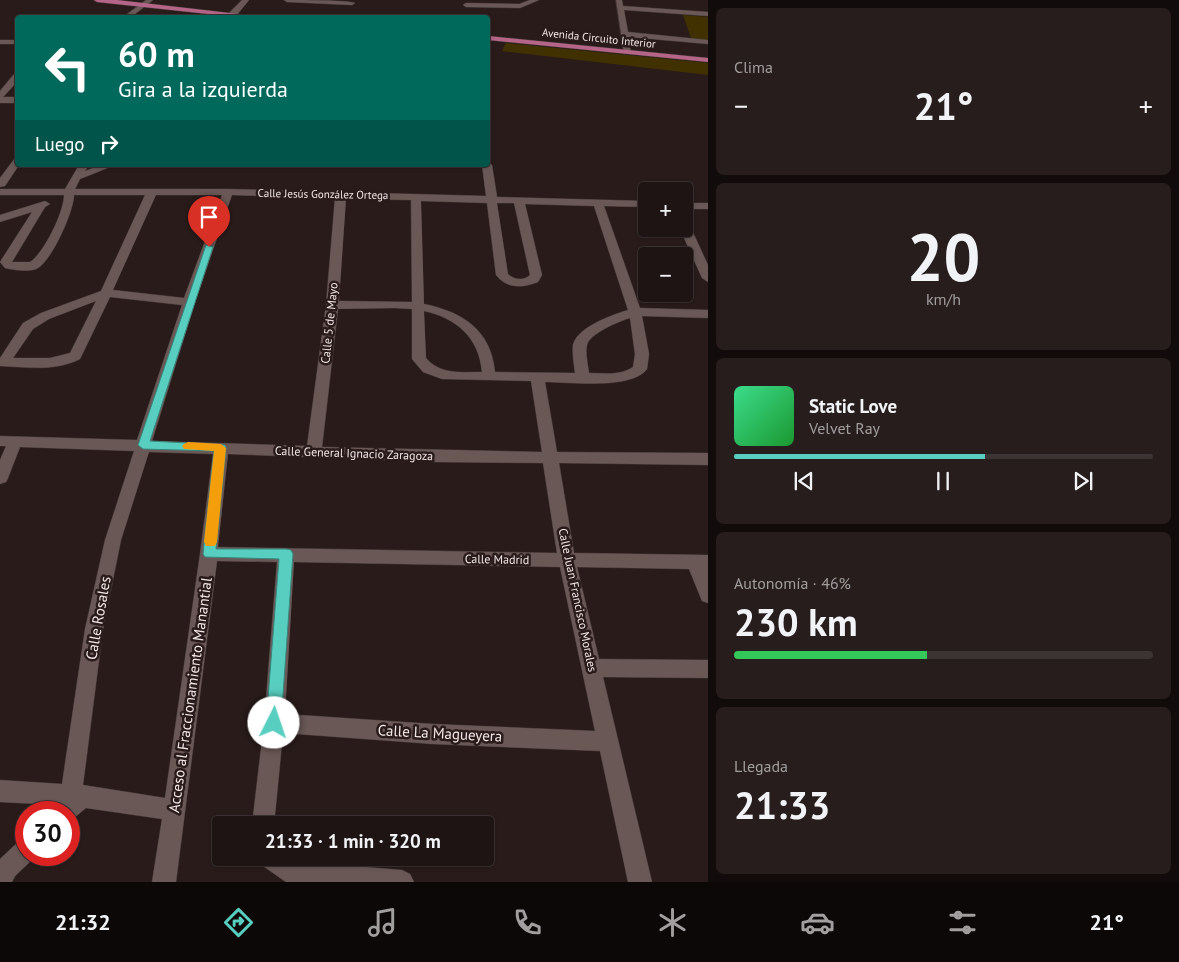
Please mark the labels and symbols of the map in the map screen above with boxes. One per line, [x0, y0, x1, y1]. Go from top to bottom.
street label: Avenida Circuito Interior [542, 25, 657, 51]
street label: Calle Jesús González Ortega [258, 186, 388, 202]
pin [188, 196, 230, 247]
street label: Calle 5 de Mayo [317, 282, 341, 364]
street label: Calle General Ignacio Zaragoza [275, 443, 433, 463]
street label: Calle Juan Francisco Morales [555, 527, 601, 673]
street label: Calle Madrid [465, 551, 529, 567]
street label: Calle Rosales [81, 575, 115, 661]
street label: Acceso al Fraccionamiento Manantial [164, 575, 216, 814]
position arrow [247, 696, 299, 748]
street label: Calle La Magueyera [377, 720, 503, 746]
speed limit sign: 30 [15, 801, 80, 866]

